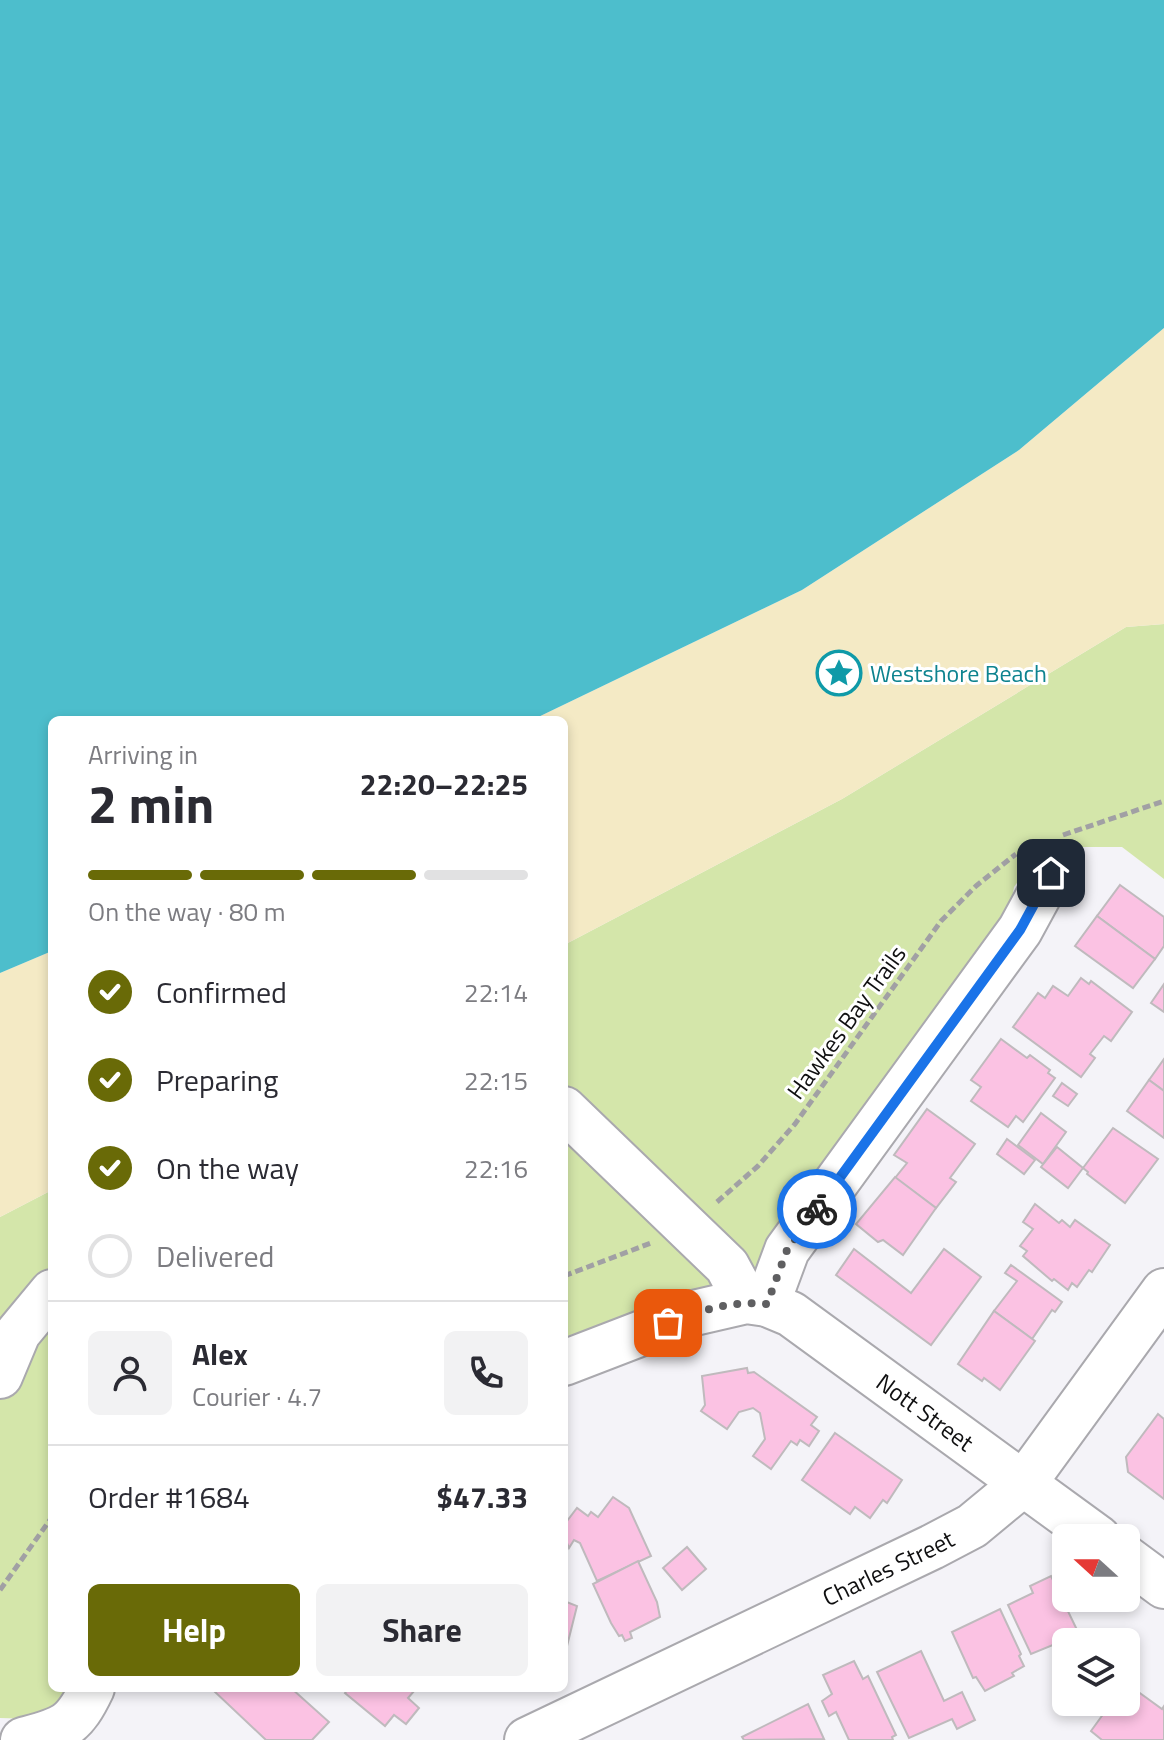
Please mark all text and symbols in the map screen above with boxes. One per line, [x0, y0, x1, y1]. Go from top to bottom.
place icon: Westshore Beach [815, 649, 863, 697]
place label: Westshore Beach [870, 655, 1047, 691]
text: Arriving in [88, 735, 198, 774]
text: 22:20–22:25 [360, 761, 528, 807]
text: 2 min [88, 764, 214, 843]
pin [1017, 839, 1085, 907]
icon: home [1029, 851, 1073, 895]
text: On the way · 80 m [88, 892, 286, 931]
street label: Hawkes Bay Trails [778, 938, 914, 1106]
text: Confirmed [156, 969, 287, 1015]
icon: check [88, 970, 132, 1014]
text: 22:14 [464, 973, 528, 1012]
text: Preparing [156, 1057, 278, 1103]
icon: check [88, 1058, 132, 1102]
text: 22:15 [464, 1061, 528, 1100]
text: On the way [156, 1145, 299, 1191]
icon: check [88, 1146, 132, 1190]
text: 22:16 [464, 1149, 528, 1188]
courier [777, 1169, 857, 1249]
icon: bike [795, 1187, 839, 1231]
text: Delivered [156, 1233, 274, 1279]
pin [634, 1289, 702, 1357]
icon: bag [646, 1301, 690, 1345]
button: person [88, 1331, 172, 1415]
text: Alex [192, 1331, 248, 1377]
button: phone [444, 1331, 528, 1415]
street label: Nott Street [869, 1364, 982, 1460]
text: Courier · 4.7 [192, 1377, 322, 1416]
text: Order #1684 [88, 1474, 250, 1520]
text: $47.33 [436, 1474, 528, 1520]
street label: Charles Street [816, 1520, 961, 1615]
north arrow [1052, 1524, 1140, 1612]
map controls [1052, 1524, 1140, 1716]
button: Help [88, 1584, 300, 1676]
button: Share [316, 1584, 528, 1676]
button: layers [1052, 1628, 1140, 1716]

